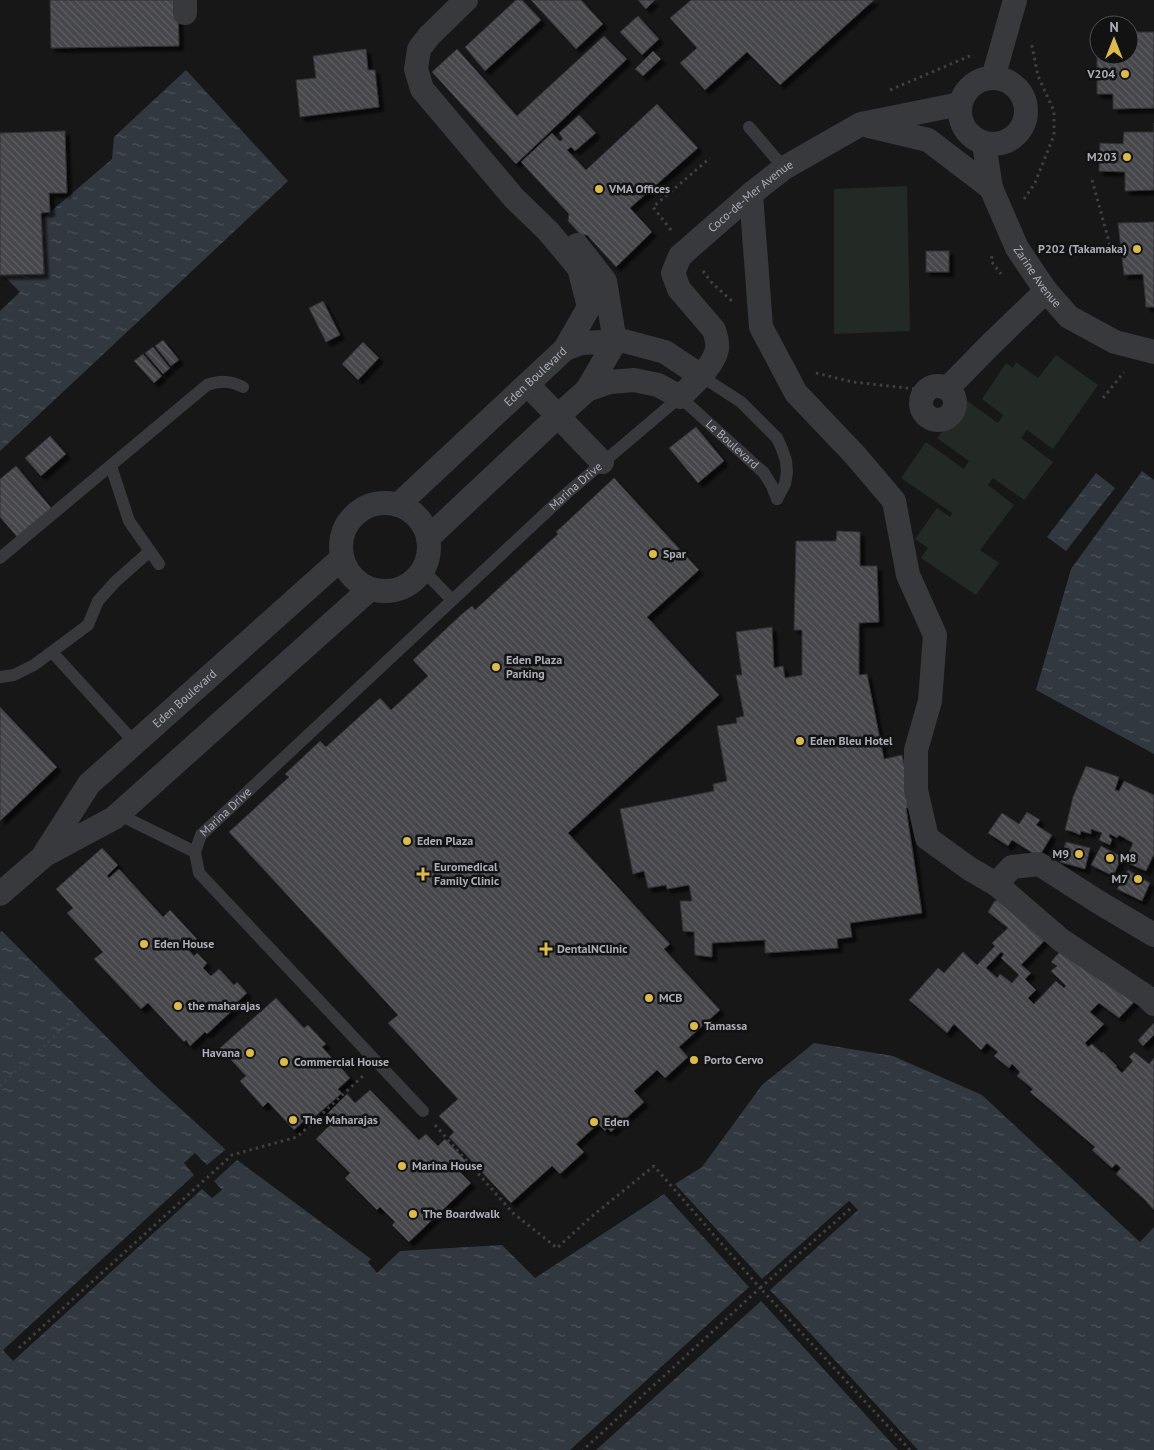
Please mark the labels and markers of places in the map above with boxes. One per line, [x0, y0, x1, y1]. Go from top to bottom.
place label: V204 [1086, 66, 1115, 81]
marker: V204 [1119, 68, 1131, 80]
place label: M203 [1087, 149, 1117, 164]
marker: M203 [1121, 151, 1133, 163]
place label: VMA Offices [608, 181, 670, 196]
marker: VMA Offices [593, 183, 605, 195]
place label: P202 (Takamaka) [1038, 241, 1127, 256]
marker: P202 (Takamaka) [1131, 243, 1143, 255]
place label: Spar [663, 546, 687, 561]
marker: Spar [647, 548, 659, 560]
place label: Eden Plaza Parking [506, 652, 562, 681]
marker: Eden Plaza Parking [490, 661, 502, 673]
place label: Eden Bleu Hotel [810, 733, 893, 748]
marker: Eden Bleu Hotel [794, 735, 806, 747]
place label: Eden Plaza [417, 833, 473, 848]
marker: Eden Plaza [401, 835, 413, 847]
place label: M9 [1053, 846, 1069, 861]
marker: M9 [1073, 848, 1085, 860]
place label: M8 [1120, 850, 1137, 865]
marker: M8 [1104, 852, 1116, 864]
place label: Euromedical Family Clinic [434, 859, 499, 888]
marker: Euromedical Family Clinic [416, 867, 430, 881]
place label: M7 [1112, 871, 1128, 886]
marker: M7 [1132, 873, 1144, 885]
place label: Eden House [154, 936, 214, 951]
marker: Eden House [138, 938, 150, 950]
place label: DentalNClinic [557, 941, 627, 956]
marker: DentalNClinic [539, 942, 553, 956]
place label: MCB [659, 990, 682, 1005]
marker: MCB [643, 992, 655, 1004]
place label: the maharajas [188, 998, 260, 1013]
marker: the maharajas [172, 1000, 184, 1012]
place label: Tamassa [704, 1018, 747, 1033]
marker: Tamassa [688, 1020, 700, 1032]
place label: Havana [202, 1045, 240, 1060]
marker: Havana [244, 1047, 256, 1059]
place label: Porto Cervo [704, 1052, 764, 1067]
place label: Commercial House [294, 1054, 389, 1069]
marker: Porto Cervo [688, 1054, 700, 1066]
marker: Commercial House [278, 1056, 290, 1068]
place label: The Maharajas [303, 1112, 378, 1127]
marker: The Maharajas [287, 1114, 299, 1126]
place label: Eden [604, 1114, 629, 1129]
marker: Eden [588, 1116, 600, 1128]
place label: Marina House [412, 1158, 482, 1173]
marker: Marina House [396, 1160, 408, 1172]
place label: The Boardwalk [423, 1206, 500, 1221]
marker: The Boardwalk [407, 1208, 419, 1220]

